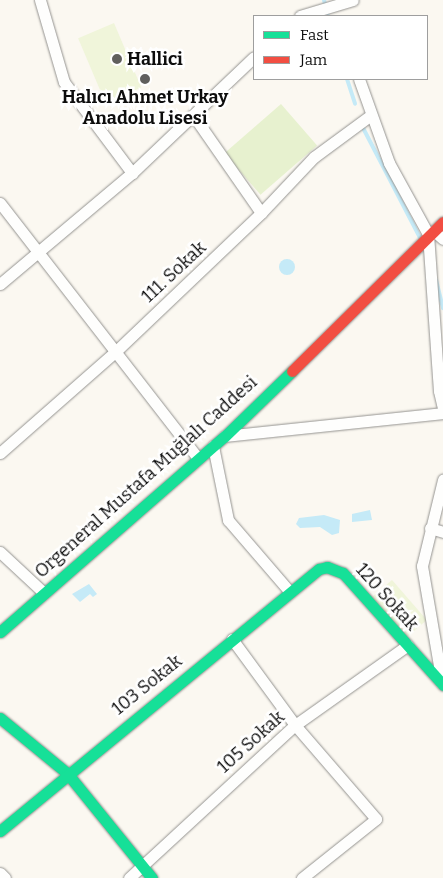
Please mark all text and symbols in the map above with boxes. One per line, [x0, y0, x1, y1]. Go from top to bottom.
legend [253, 15, 428, 80]
text: Fast [300, 26, 329, 44]
place label: Hallici [127, 48, 183, 70]
text: Jam [300, 51, 327, 69]
marker: Hallici [111, 53, 123, 65]
marker: Halıcı Ahmet Urkay Anadolu Lisesi [139, 73, 151, 85]
place label: Halıcı Ahmet Urkay Anadolu Lisesi [62, 87, 228, 130]
street label: 111. Sokak [137, 237, 211, 307]
street label: Orgeneral Mustafa Muğlalı Caddesi [30, 371, 262, 583]
street label: 120 Sokak [351, 559, 423, 635]
street label: 103 Sokak [108, 650, 186, 720]
street label: 105 Sokak [213, 706, 289, 778]

